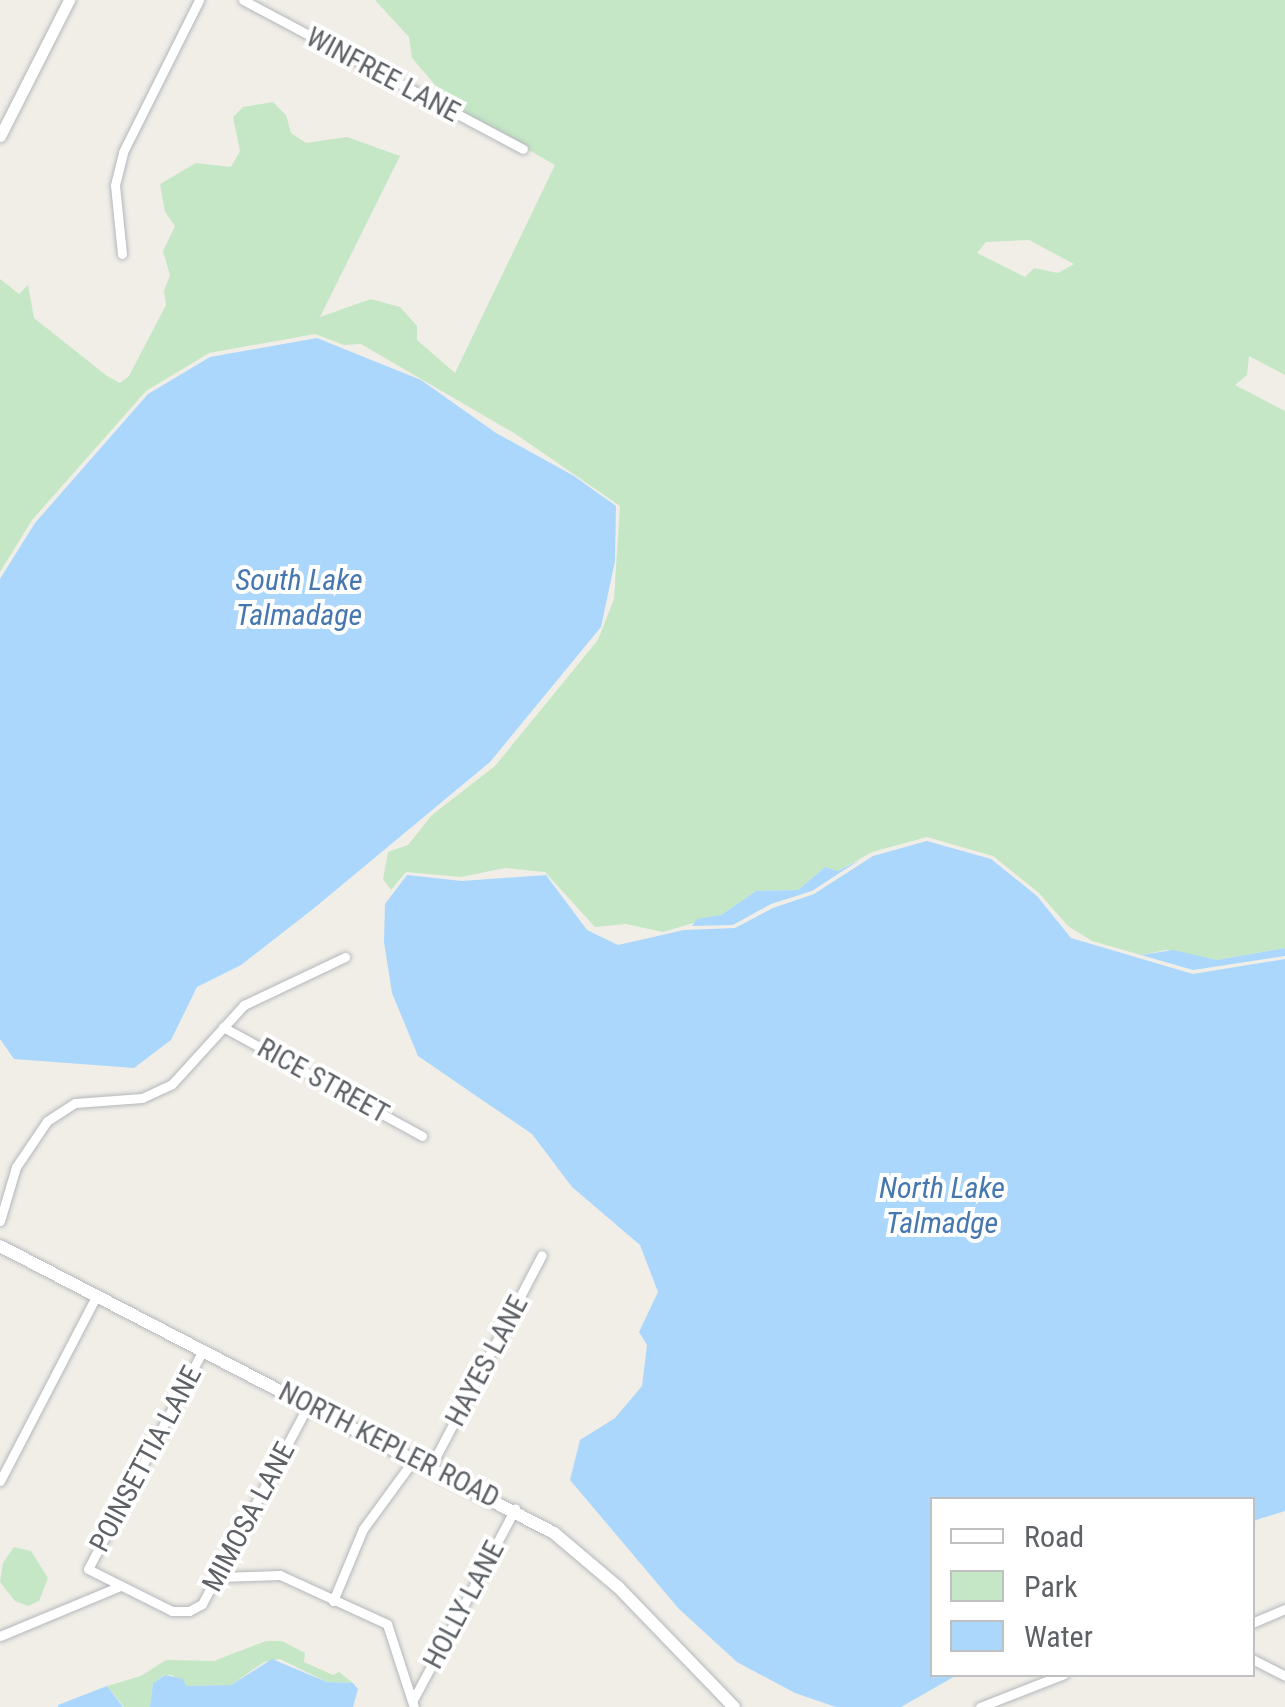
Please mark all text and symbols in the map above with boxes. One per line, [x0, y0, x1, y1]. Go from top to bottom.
street label: WINFREE LANE [300, 20, 466, 130]
water label: South Lake Talmadage [235, 562, 363, 632]
street label: RICE STREET [252, 1031, 394, 1131]
water label: North Lake Talmadge [879, 1170, 1005, 1240]
street label: HAYES LANE [439, 1290, 535, 1432]
street label: POINSETTIA LANE [83, 1360, 209, 1558]
street label: NORTH KEPLER ROAD [273, 1375, 505, 1515]
street label: MIMOSA LANE [196, 1437, 302, 1597]
legend [930, 1497, 1255, 1677]
text: Road [1024, 1519, 1084, 1554]
street label: HOLLY LANE [416, 1535, 512, 1675]
text: Park [1024, 1569, 1078, 1604]
text: Water [1024, 1619, 1093, 1654]

